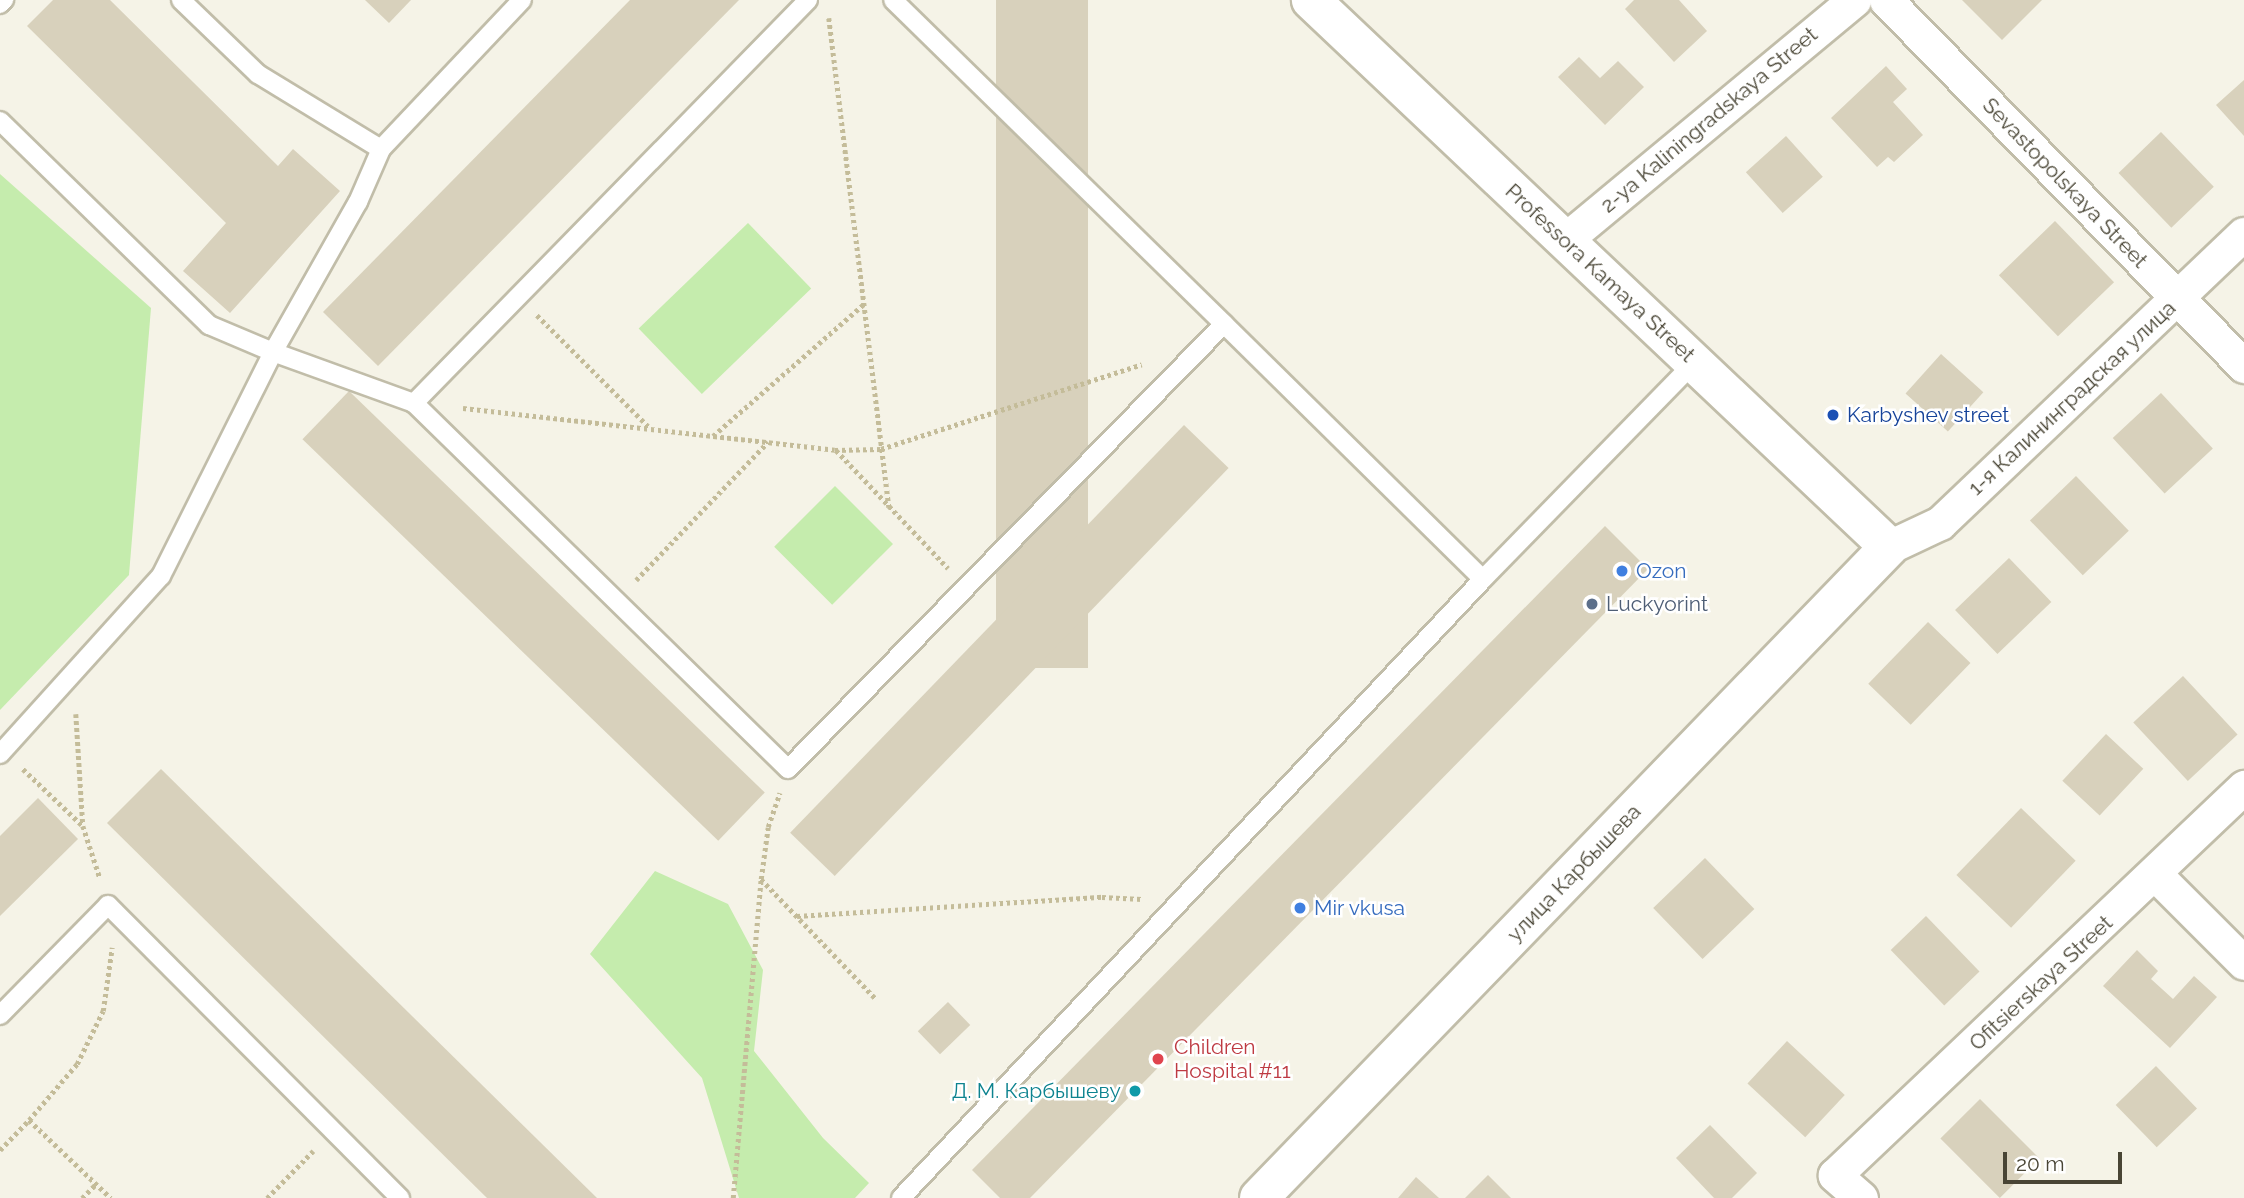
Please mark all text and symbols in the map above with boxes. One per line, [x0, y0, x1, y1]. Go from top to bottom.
street label: 2-ya Kaliningradskaya Street [1596, 22, 1822, 218]
street label: Sevastopolskaya Street [1977, 93, 2153, 273]
street label: Professora Kamaya Street [1500, 179, 1700, 367]
street label: 1-я Калининградская улица [1963, 295, 2181, 501]
place label: Karbyshev street [1847, 402, 2010, 428]
marker: Karbyshev street [1825, 407, 1841, 423]
place label: Ozon [1636, 558, 1687, 584]
marker: Ozon [1614, 563, 1630, 579]
place label: Luckyorint [1606, 591, 1708, 617]
marker: Luckyorint [1584, 596, 1600, 612]
street label: улица Карбышева [1502, 799, 1646, 947]
place label: Mir vkusa [1314, 895, 1406, 921]
marker: Mir vkusa [1292, 900, 1308, 916]
street label: Ofitsierskaya Street [1964, 910, 2118, 1056]
place label: Children Hospital #11 [1174, 1034, 1291, 1084]
marker: Children Hospital #11 [1148, 1049, 1168, 1069]
place label: Д. М. Карбышеву [952, 1078, 1121, 1104]
marker: Д. М. Карбышеву [1127, 1083, 1143, 1099]
scale bar [2006, 1138, 2125, 1182]
text: 20 m [2016, 1151, 2064, 1176]

